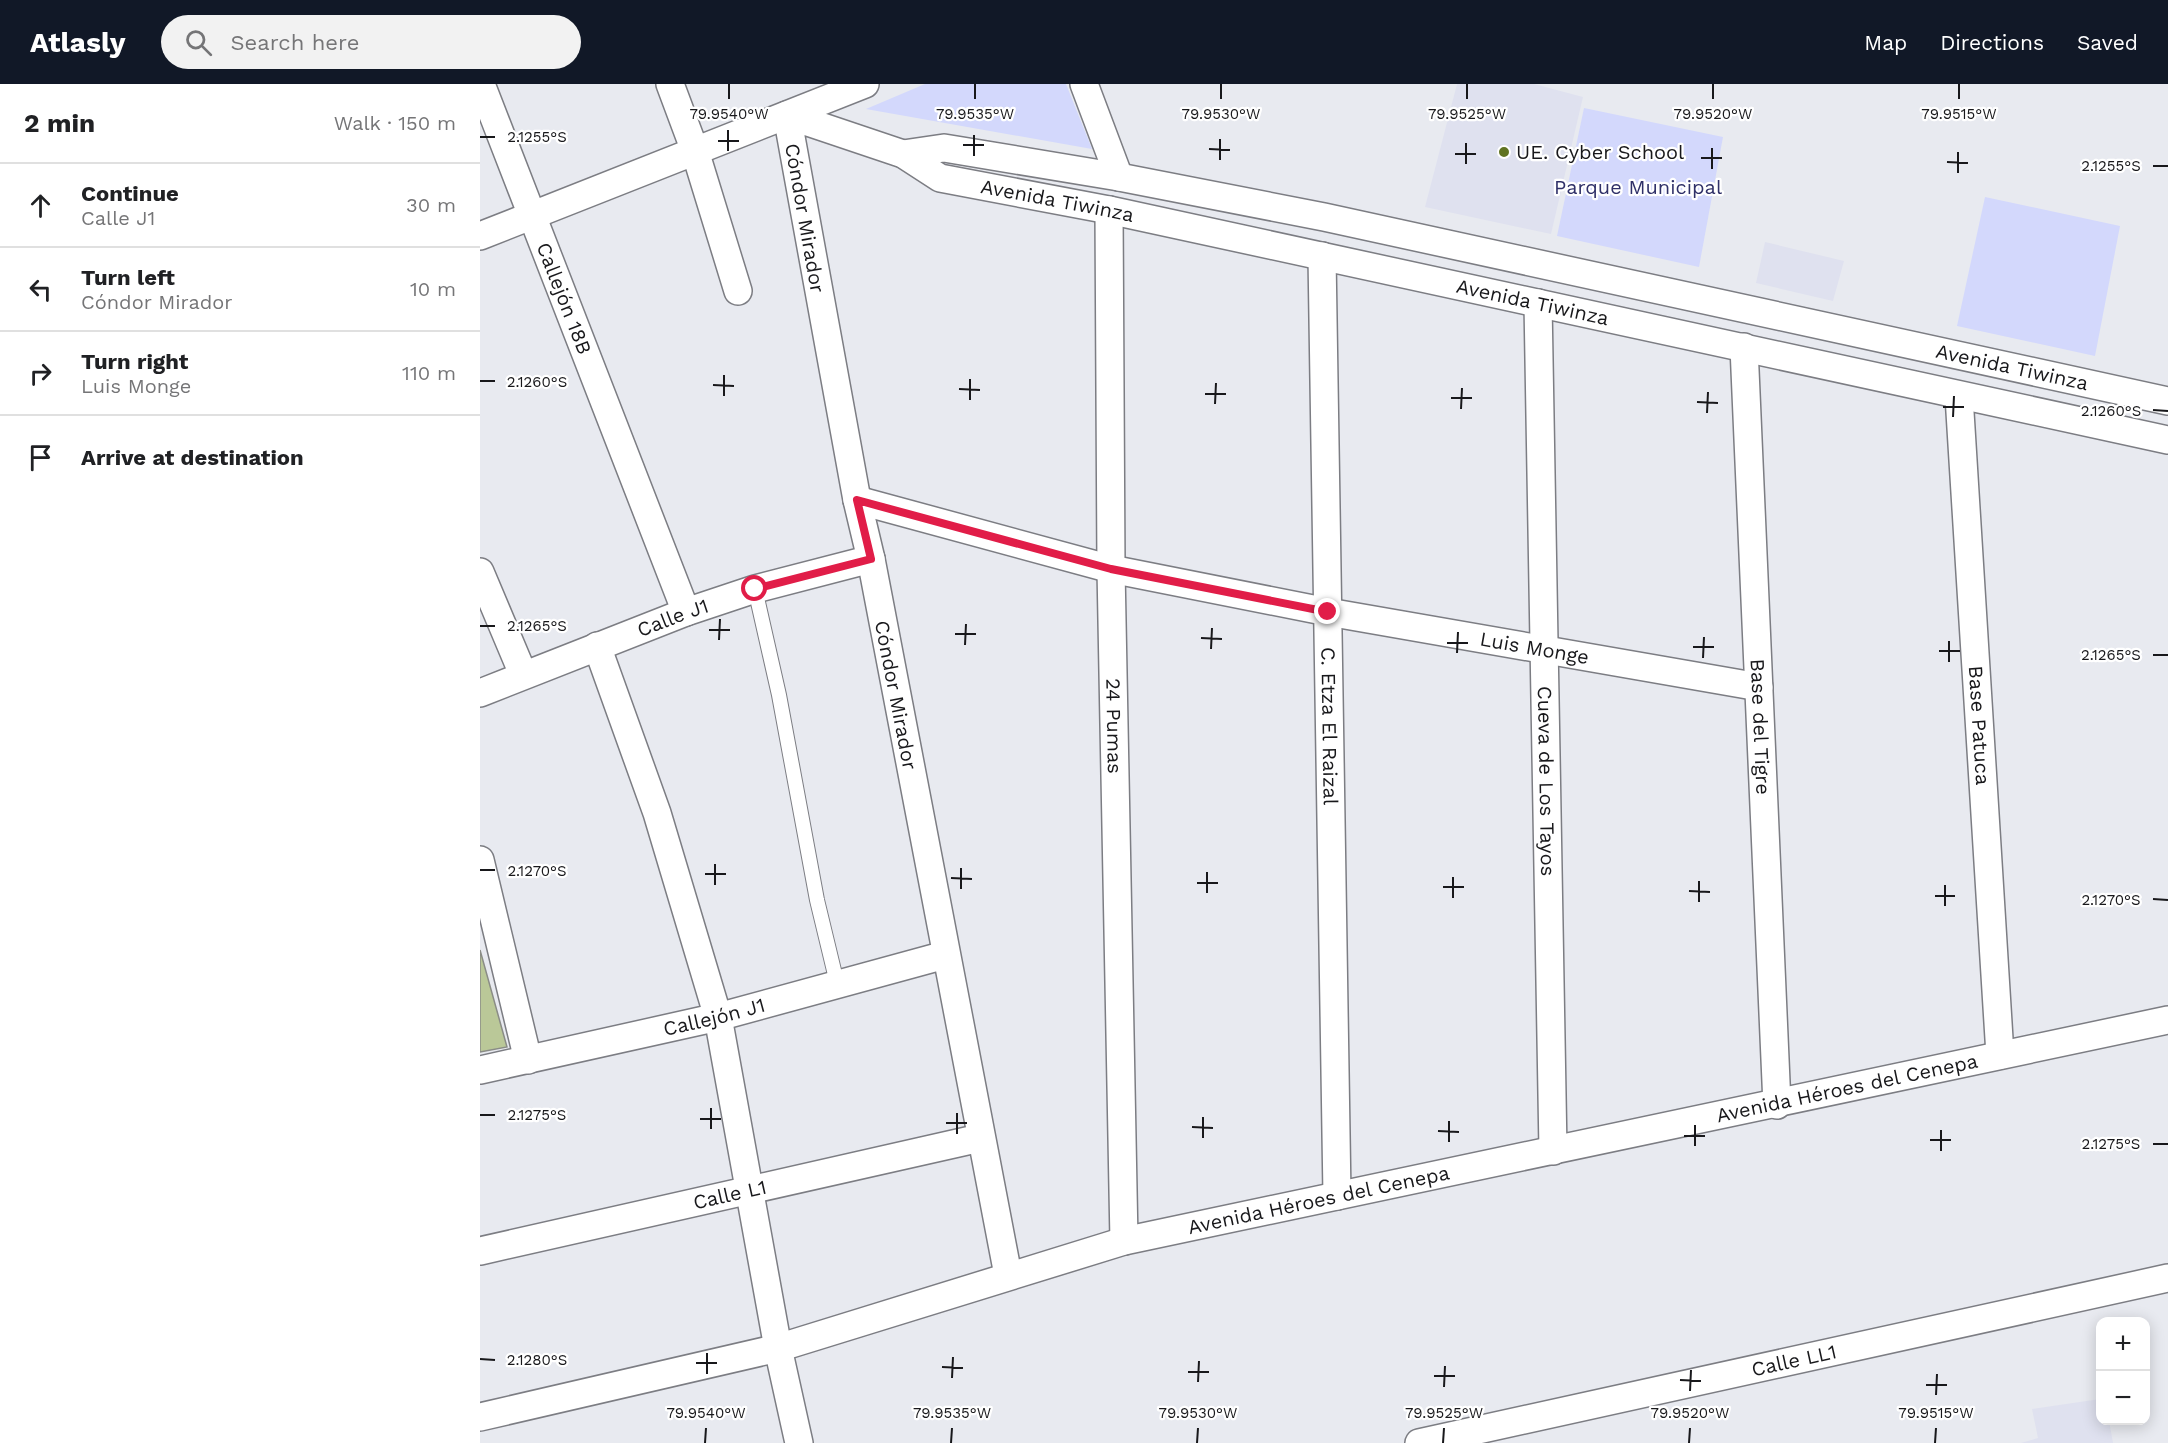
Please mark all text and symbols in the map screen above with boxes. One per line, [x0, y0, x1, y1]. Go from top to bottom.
search box [161, 15, 581, 69]
text: Atlasly [30, 26, 125, 59]
icon: search [182, 26, 215, 59]
text: Search here [230, 30, 359, 55]
text: Map [1864, 30, 1907, 55]
text: Directions [1940, 30, 2044, 55]
text: Saved [2077, 30, 2138, 55]
text: 79.9540°W [689, 105, 769, 123]
text: 79.9535°W [936, 105, 1014, 123]
text: 79.9530°W [1182, 105, 1260, 123]
text: 79.9525°W [1428, 105, 1506, 123]
text: 79.9520°W [1674, 105, 1752, 123]
text: 79.9515°W [1921, 105, 1997, 123]
text: 2 min [24, 108, 95, 138]
text: Walk · 150 m [334, 111, 456, 135]
text: 2.1255°S [507, 128, 567, 146]
place label: UE. Cyber School [1516, 140, 1684, 164]
street label: Cóndor Mirador [780, 141, 830, 295]
marker: UE. Cyber School [1497, 145, 1511, 159]
text: 2.1255°S [2081, 157, 2141, 175]
street label: Avenida Tiwinza [979, 174, 1136, 227]
park label: Parque Municipal [1554, 175, 1722, 199]
text: Continue [81, 181, 179, 206]
icon: ahead [24, 189, 57, 222]
text: 30 m [406, 193, 456, 217]
text: Calle J1 [81, 206, 155, 230]
street label: Callejón 18B [532, 239, 597, 358]
text: Turn left [81, 265, 175, 290]
icon: left [24, 273, 57, 306]
street label: Avenida Tiwinza [1454, 274, 1611, 330]
text: 10 m [410, 277, 456, 301]
text: Cóndor Mirador [81, 290, 232, 314]
street label: Avenida Tiwinza [1934, 339, 2091, 395]
text: Turn right [81, 349, 188, 374]
icon: right [24, 357, 57, 390]
text: 110 m [402, 361, 456, 385]
text: 2.1260°S [507, 373, 567, 391]
text: Luis Monge [81, 374, 191, 398]
text: 2.1260°S [2081, 402, 2141, 420]
icon: arrive [24, 441, 57, 474]
text: Arrive at destination [81, 445, 304, 470]
route start [741, 575, 767, 601]
street label: Calle J1 [634, 593, 711, 642]
route end [1314, 598, 1340, 624]
text: 2.1265°S [507, 617, 567, 635]
street label: Cóndor Mirador [870, 618, 922, 772]
street label: Luis Monge [1478, 627, 1591, 669]
text: 2.1265°S [2081, 646, 2141, 664]
street label: C. Etza El Raizal [1316, 647, 1343, 805]
street label: Base del Tigre [1746, 658, 1775, 795]
street label: Base Patuca [1964, 665, 1995, 786]
street label: 24 Pumas [1101, 678, 1127, 774]
street label: Cueva de Los Tayos [1533, 686, 1560, 876]
text: 2.1270°S [507, 862, 567, 880]
text: 2.1270°S [2081, 891, 2141, 909]
street label: Callejón J1 [661, 993, 768, 1041]
street label: Avenida Héroes del Cenepa [1714, 1049, 1980, 1127]
text: 2.1275°S [508, 1106, 566, 1124]
text: 2.1275°S [2082, 1135, 2140, 1153]
street label: Avenida Héroes del Cenepa [1186, 1160, 1452, 1239]
street label: Calle L1 [691, 1175, 769, 1214]
map controls [2096, 1317, 2150, 1425]
button: + [2096, 1317, 2150, 1371]
street label: Calle LL1 [1749, 1339, 1839, 1381]
text: 2.1280°S [507, 1351, 567, 1369]
button: − [2096, 1371, 2150, 1425]
text: 79.9540°W [666, 1404, 746, 1422]
text: 79.9535°W [913, 1404, 991, 1422]
text: 79.9530°W [1159, 1404, 1237, 1422]
text: 79.9525°W [1405, 1404, 1483, 1422]
text: 79.9520°W [1651, 1404, 1729, 1422]
text: 79.9515°W [1898, 1404, 1974, 1422]

